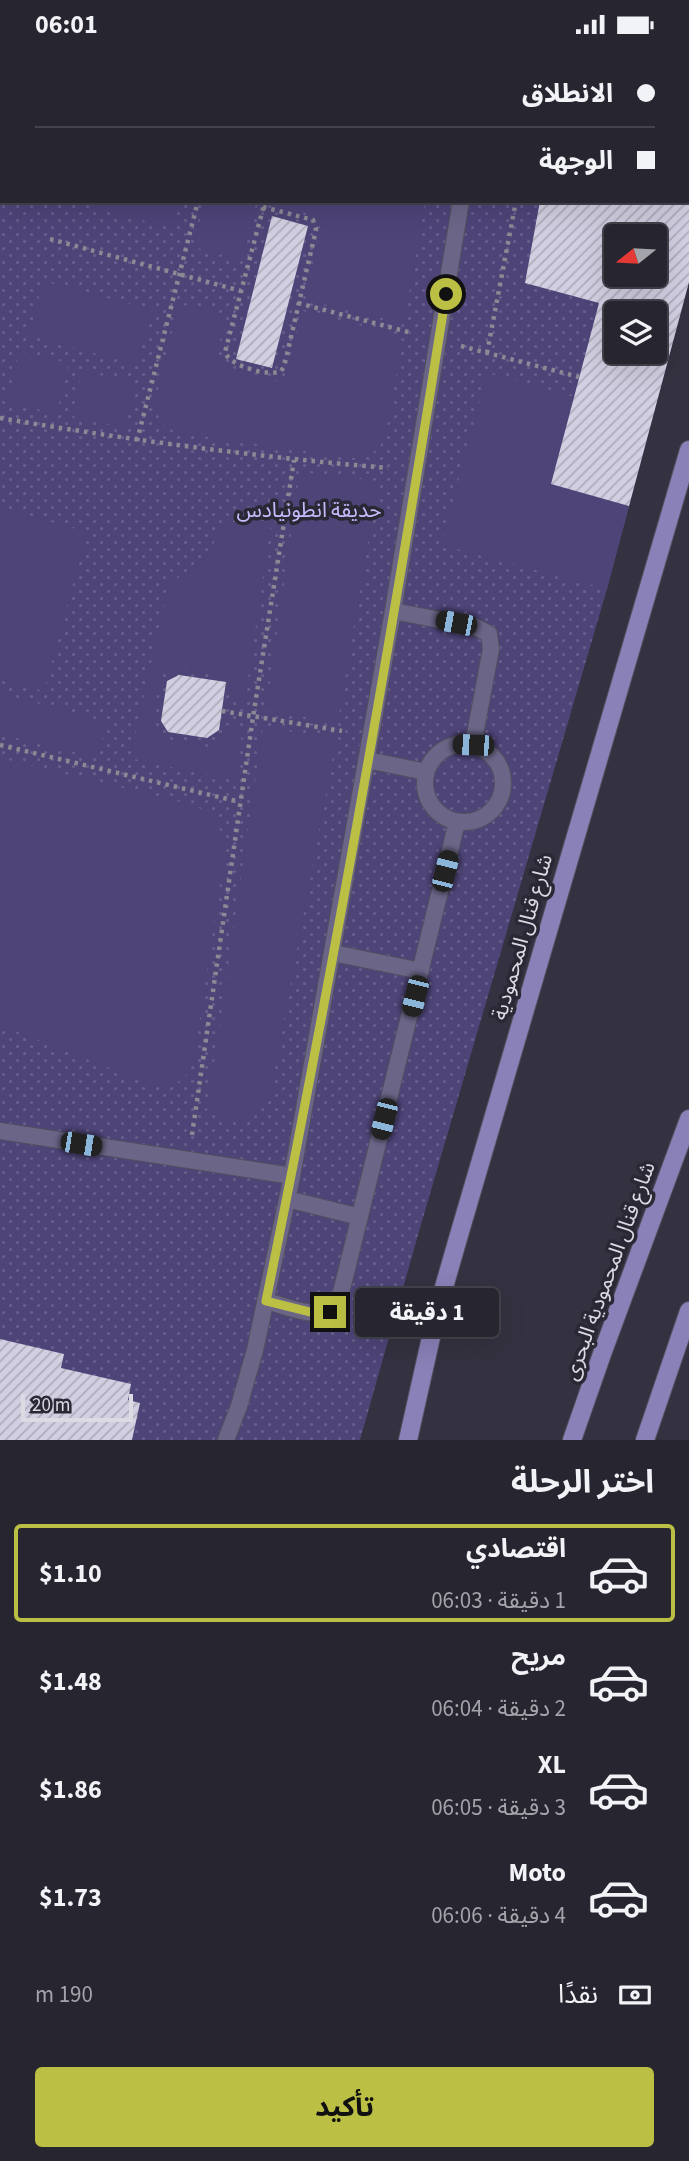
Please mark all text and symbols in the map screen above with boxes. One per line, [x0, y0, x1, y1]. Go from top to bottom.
text: 06:01 [35, 6, 98, 43]
text: الانطلاق [522, 75, 613, 112]
text: الوجهة [539, 142, 613, 179]
north arrow [604, 224, 667, 287]
map controls [604, 224, 667, 364]
route start [430, 278, 462, 310]
button: layers [604, 301, 667, 364]
park label: حديقة انطونيادس [236, 495, 382, 525]
car [434, 609, 479, 637]
car [452, 734, 495, 756]
car [430, 848, 461, 894]
street label: شارع قنال المحمودية [484, 851, 560, 1023]
car [400, 973, 431, 1019]
car [369, 1096, 400, 1142]
car [59, 1130, 104, 1158]
street label: شارع قنال المحمودية البحرى [555, 1157, 663, 1385]
callout: 1 دقيقة [354, 1287, 498, 1337]
route end [314, 1296, 346, 1328]
text: 1 دقيقة [390, 1296, 464, 1329]
scale bar [21, 1391, 133, 1423]
text: 20 m [32, 1392, 70, 1419]
text: اختر الرحلة [511, 1459, 654, 1505]
text: اقتصادي [466, 1530, 566, 1567]
icon: car [587, 1542, 650, 1605]
text: $1.10 [39, 1555, 102, 1592]
text: 1 دقيقة · 06:03 [431, 1584, 566, 1617]
text: مريح [511, 1638, 566, 1675]
icon: car [587, 1650, 650, 1713]
text: $1.48 [39, 1663, 102, 1700]
text: 2 دقيقة · 06:04 [431, 1692, 566, 1725]
text: XL [538, 1746, 566, 1783]
icon: car [587, 1758, 650, 1821]
text: $1.86 [39, 1771, 102, 1808]
text: 3 دقيقة · 06:05 [431, 1791, 566, 1824]
text: Moto [509, 1854, 566, 1891]
icon: car [587, 1866, 650, 1929]
text: $1.73 [39, 1879, 102, 1916]
text: 4 دقيقة · 06:06 [431, 1899, 566, 1932]
text: نقدًا [558, 1976, 598, 2013]
icon: cash [616, 1976, 654, 2014]
text: 190 m [35, 1978, 93, 2011]
button: تأكيد [35, 2067, 654, 2147]

